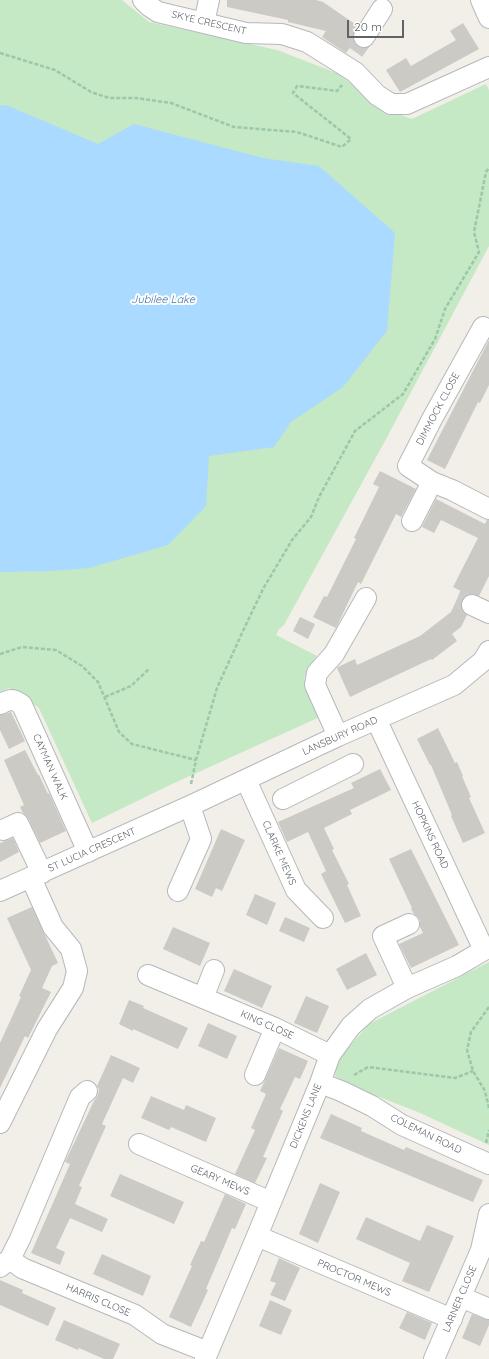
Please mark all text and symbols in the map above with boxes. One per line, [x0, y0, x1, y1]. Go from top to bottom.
street label: SKYE CRESCENT [170, 9, 248, 37]
scale bar [349, 12, 406, 38]
text: 20 m [354, 19, 382, 34]
water label: Jubilee Lake [131, 293, 195, 307]
street label: DIMMOCK CLOSE [414, 371, 462, 447]
street label: LANSBURY ROAD [301, 714, 379, 758]
street label: CAYMAN WALK [30, 732, 70, 802]
street label: HOPKINS ROAD [409, 799, 451, 871]
street label: CLARKE MEWS [259, 819, 299, 887]
street label: ST LUCIA CRESCENT [46, 825, 138, 875]
street label: KING CLOSE [239, 1008, 295, 1042]
street label: DICKENS LANE [288, 1082, 324, 1150]
street label: COLEMAN ROAD [388, 1112, 464, 1156]
street label: GEARY MEWS [189, 1162, 251, 1198]
street label: PROCTOR MEWS [315, 1257, 393, 1299]
street label: LARNER CLOSE [440, 1264, 480, 1334]
street label: HARRIS CLOSE [64, 1281, 132, 1319]

